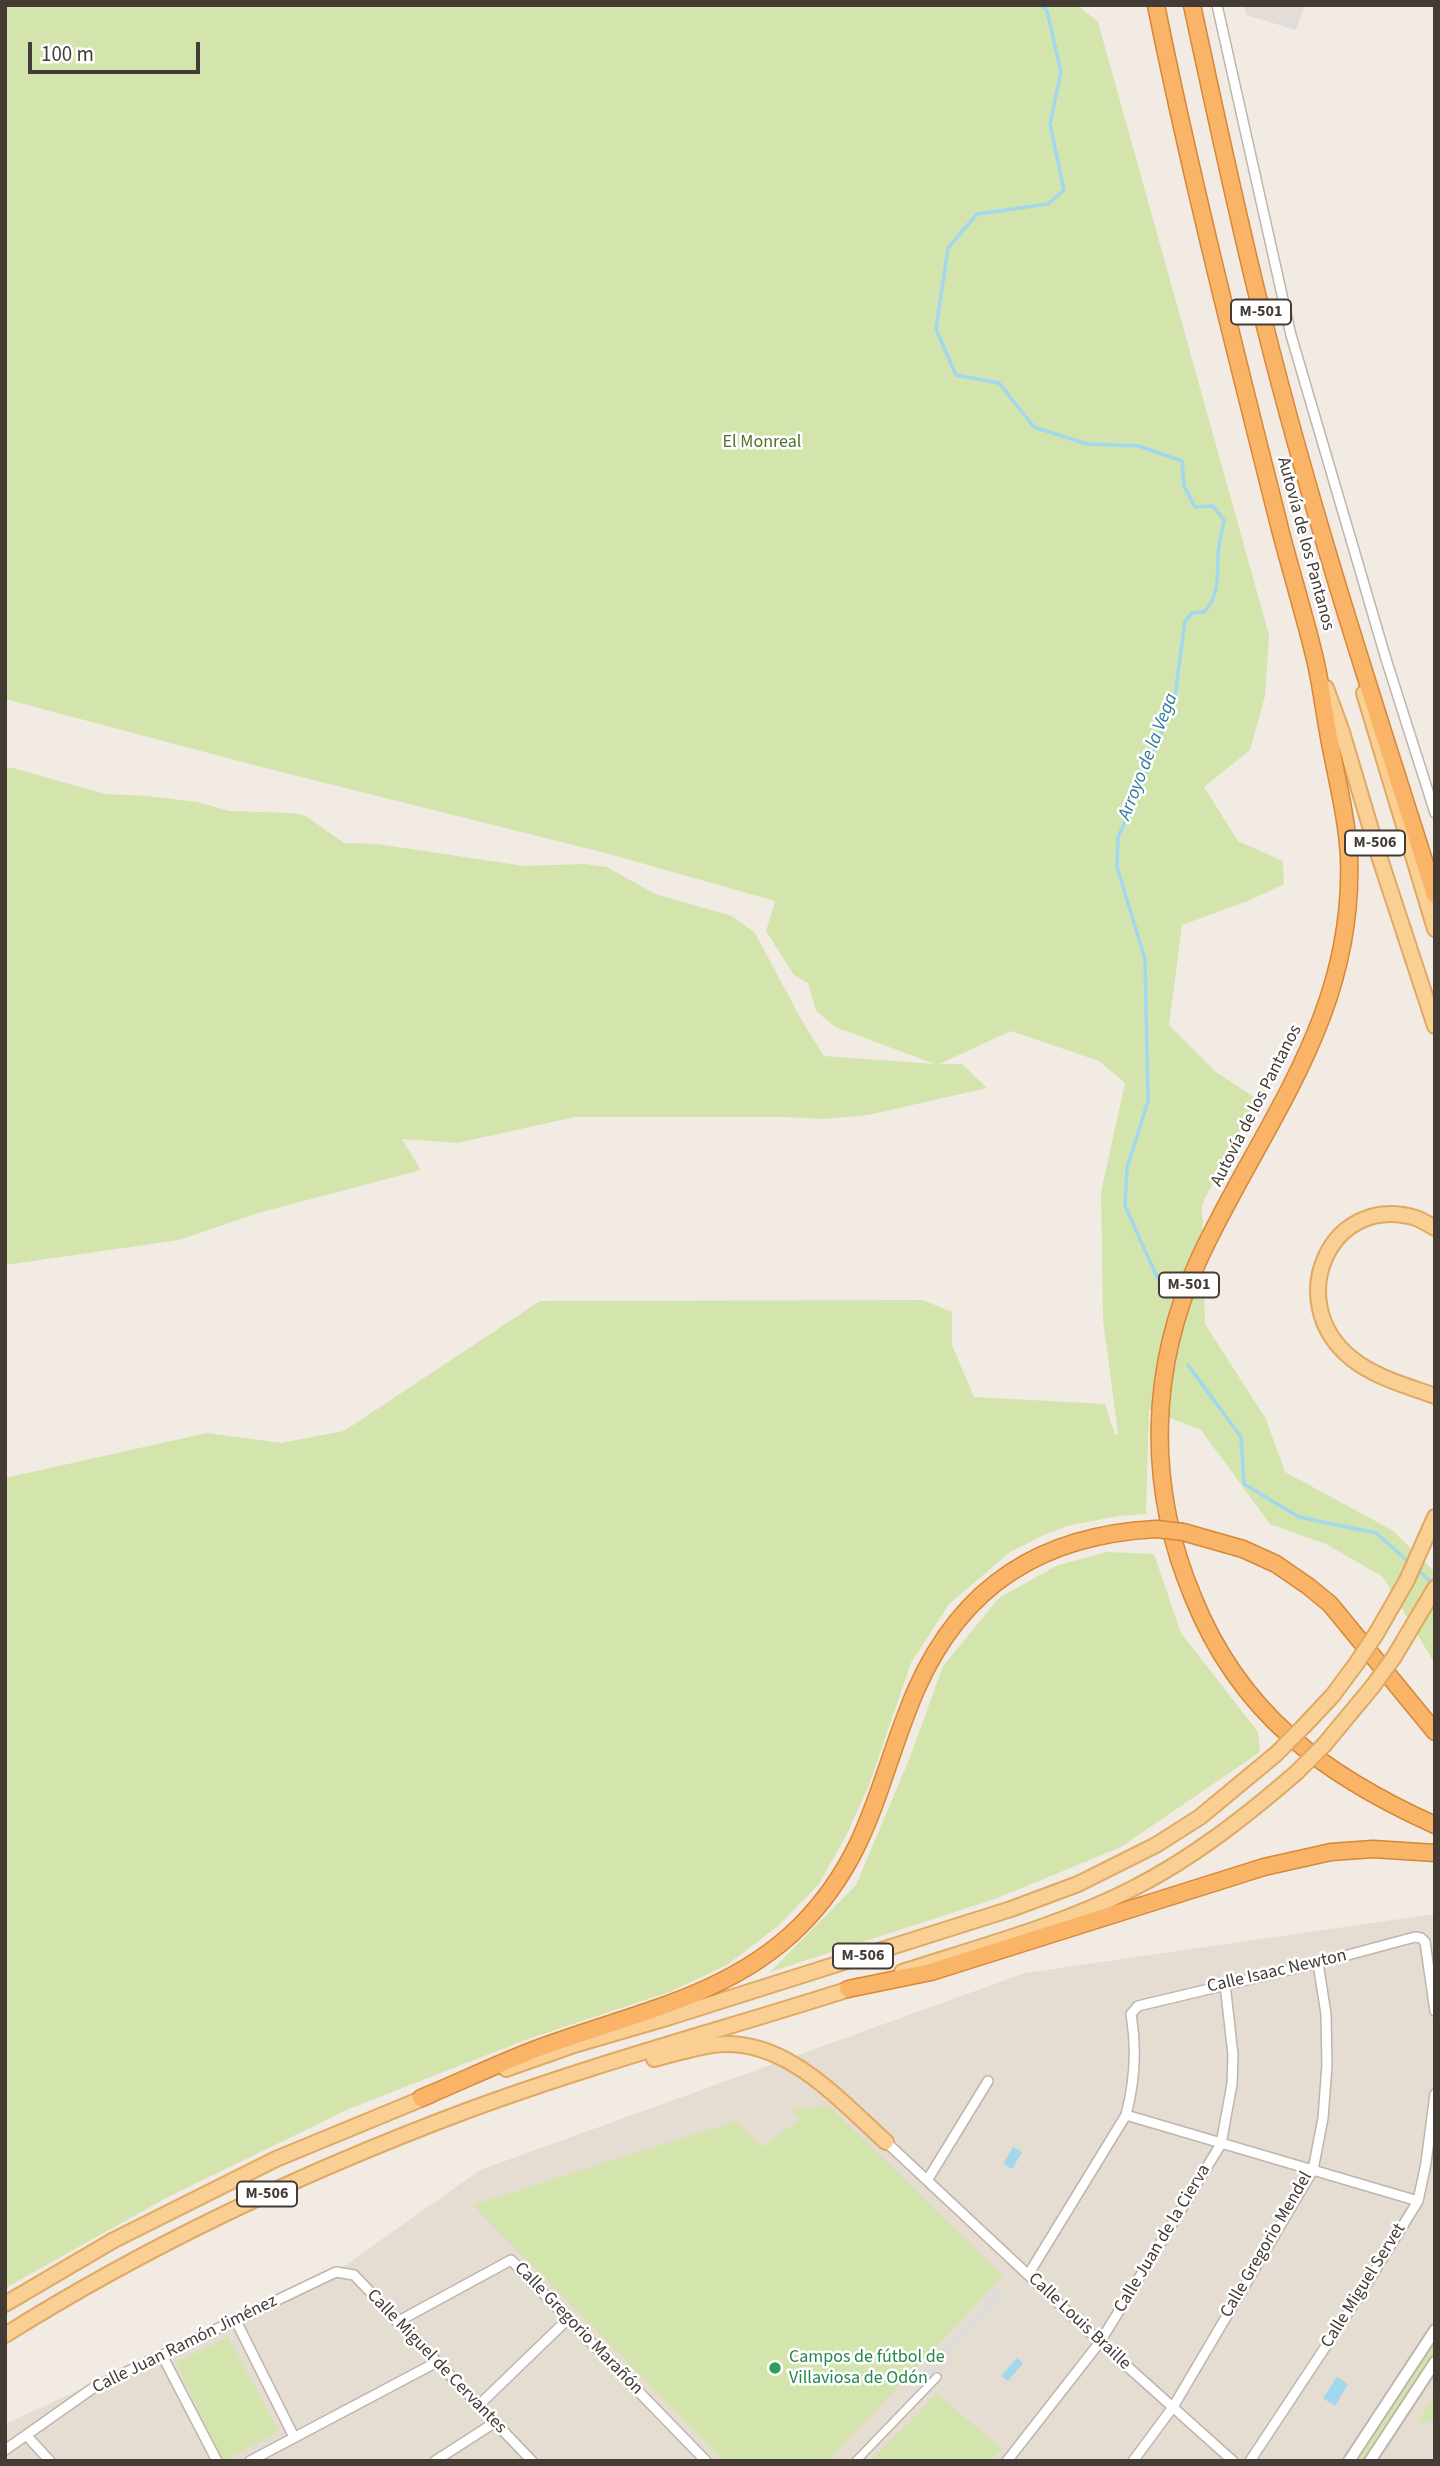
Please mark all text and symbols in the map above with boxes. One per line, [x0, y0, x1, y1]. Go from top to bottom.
scale bar [32, 28, 203, 72]
text: 100 m [41, 39, 94, 69]
road number: M-501 [1231, 300, 1291, 324]
park label: El Monreal [723, 432, 801, 454]
street label: Autovía de los Pantanos [1271, 455, 1339, 633]
water label: Arroyo de la Vega [1114, 690, 1184, 824]
road number: M-506 [1345, 830, 1405, 856]
street label: Autovía de los Pantanos [1207, 1021, 1307, 1191]
road number: M-501 [1159, 1273, 1219, 1298]
road number: M-506 [833, 1944, 893, 1968]
street label: Calle Isaac Newton [1205, 1945, 1349, 1999]
street label: Calle Juan de la Cierva [1110, 2161, 1216, 2317]
street label: Calle Gregorio Mendel [1216, 2168, 1318, 2322]
road number: M-506 [237, 2182, 297, 2206]
street label: Calle Miguel Servet [1317, 2220, 1411, 2352]
street label: Calle Gregorio Marañón [509, 2258, 647, 2400]
street label: Calle Louis Braille [1023, 2269, 1135, 2375]
street label: Calle Miguel de Cervantes [361, 2285, 511, 2439]
street label: Calle Juan Ramón Jiménez [89, 2291, 281, 2399]
place label: Campos de fútbol de Villaviosa de Odón [789, 2347, 945, 2390]
marker: Campos de fútbol de Villaviosa de Odón [767, 2360, 783, 2376]

